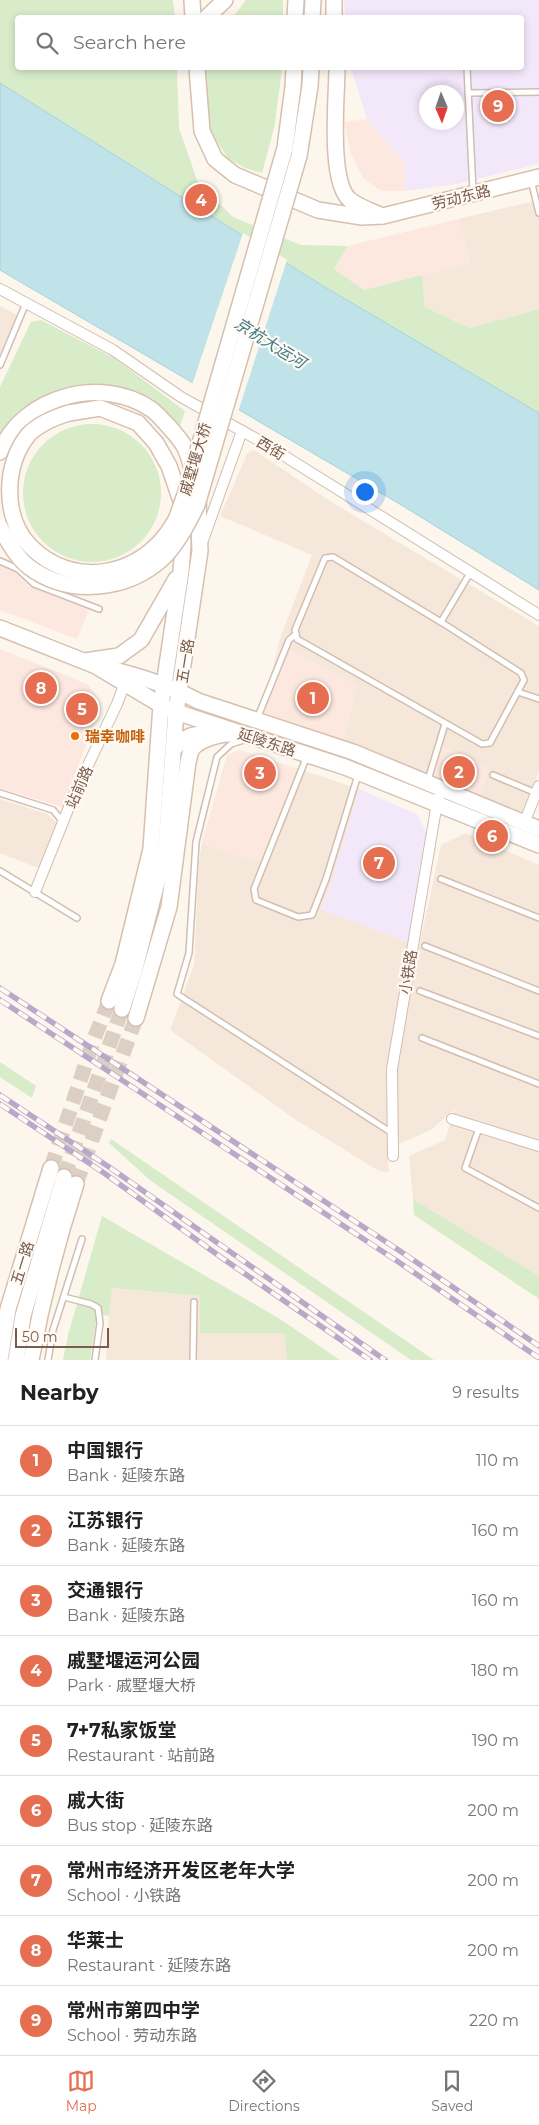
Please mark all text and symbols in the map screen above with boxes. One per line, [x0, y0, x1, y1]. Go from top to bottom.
search box [15, 15, 524, 70]
icon: search [33, 29, 61, 57]
text: Search here [73, 31, 186, 54]
north arrow [419, 85, 464, 130]
pin: 9 [482, 87, 514, 125]
pin: 4 [185, 181, 217, 219]
street label: 劳动东路 [430, 181, 492, 213]
water label: 京杭大运河 [231, 314, 311, 374]
street label: 戚墅堰大桥 [175, 420, 215, 498]
street label: 西街 [253, 432, 289, 464]
your location [352, 479, 378, 505]
street label: 五一路 [172, 637, 198, 685]
pin: 8 [25, 669, 57, 707]
pin: 1 [297, 679, 329, 717]
pin: 5 [66, 690, 98, 728]
street label: 延陵东路 [236, 724, 298, 760]
place label: 瑞幸咖啡 [85, 727, 145, 746]
marker: 瑞幸咖啡 [69, 730, 81, 742]
pin: 2 [443, 753, 475, 791]
pin: 3 [244, 754, 276, 792]
street label: 站前路 [61, 763, 97, 811]
pin: 6 [476, 817, 508, 855]
pin: 7 [363, 844, 395, 882]
street label: 小铁路 [395, 948, 421, 996]
street label: 五一路 [6, 1239, 38, 1287]
scale bar [15, 1325, 109, 1348]
text: 50 m [22, 1328, 58, 1346]
text: Nearby [20, 1380, 99, 1405]
text: 9 results [452, 1383, 519, 1402]
text: 中国银行 [67, 1439, 143, 1462]
text: 1 [33, 1451, 39, 1470]
text: 110 m [476, 1451, 519, 1470]
text: Bank · 延陵东路 [67, 1466, 185, 1485]
text: 江苏银行 [67, 1509, 143, 1532]
text: 2 [31, 1521, 41, 1540]
text: 160 m [472, 1521, 519, 1540]
text: Bank · 延陵东路 [67, 1536, 185, 1555]
text: 交通银行 [67, 1579, 143, 1602]
text: 3 [31, 1591, 41, 1610]
text: 160 m [472, 1591, 519, 1610]
text: Bank · 延陵东路 [67, 1606, 185, 1625]
text: 戚墅堰运河公园 [67, 1649, 200, 1672]
text: 4 [30, 1661, 42, 1680]
text: 180 m [471, 1661, 519, 1680]
text: Park · 戚墅堰大桥 [67, 1676, 196, 1695]
text: 7+7私家饭堂 [67, 1719, 177, 1742]
text: 5 [31, 1731, 41, 1750]
text: 190 m [472, 1731, 519, 1750]
text: Restaurant · 站前路 [67, 1746, 215, 1765]
text: 戚大街 [67, 1789, 124, 1812]
text: 6 [31, 1801, 41, 1820]
text: 200 m [468, 1801, 519, 1820]
text: Bus stop · 延陵东路 [67, 1816, 213, 1835]
text: 常州市经济开发区老年大学 [67, 1859, 295, 1882]
text: 7 [31, 1871, 41, 1890]
text: 200 m [468, 1871, 519, 1890]
text: School · 小铁路 [67, 1886, 181, 1905]
text: 华莱士 [67, 1929, 124, 1952]
text: 8 [31, 1941, 41, 1960]
text: 200 m [468, 1941, 519, 1960]
text: Restaurant · 延陵东路 [67, 1956, 231, 1975]
text: 常州市第四中学 [67, 1999, 200, 2022]
text: 9 [31, 2011, 41, 2030]
text: 220 m [469, 2011, 519, 2030]
text: School · 劳动东路 [67, 2026, 197, 2045]
tab: Map [66, 2067, 97, 2115]
tab: Directions [228, 2067, 300, 2115]
tab: Saved [431, 2067, 473, 2115]

